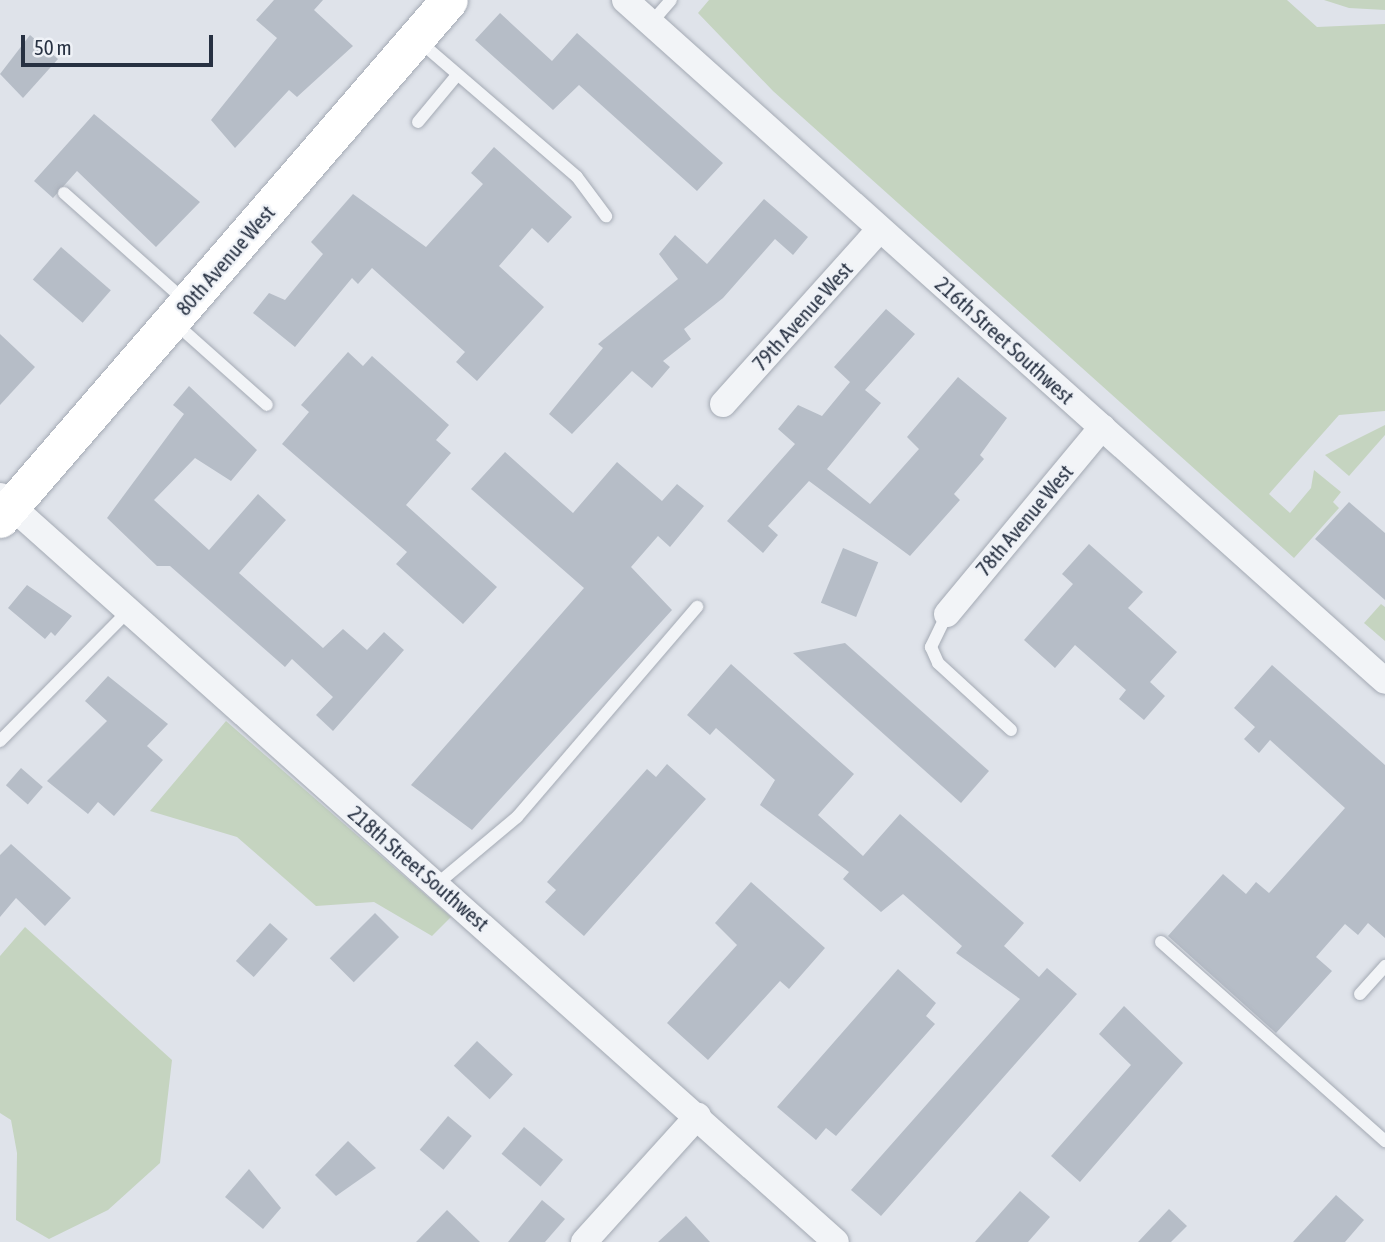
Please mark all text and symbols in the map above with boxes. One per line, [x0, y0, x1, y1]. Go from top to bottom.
scale bar [24, 21, 217, 65]
text: 50 m [34, 35, 72, 59]
street label: 80th Avenue West [170, 200, 280, 320]
street label: 79th Avenue West [747, 256, 857, 376]
street label: 216th Street Southwest [930, 271, 1080, 409]
street label: 78th Avenue West [970, 459, 1078, 581]
street label: 218th Street Southwest [344, 800, 494, 936]

